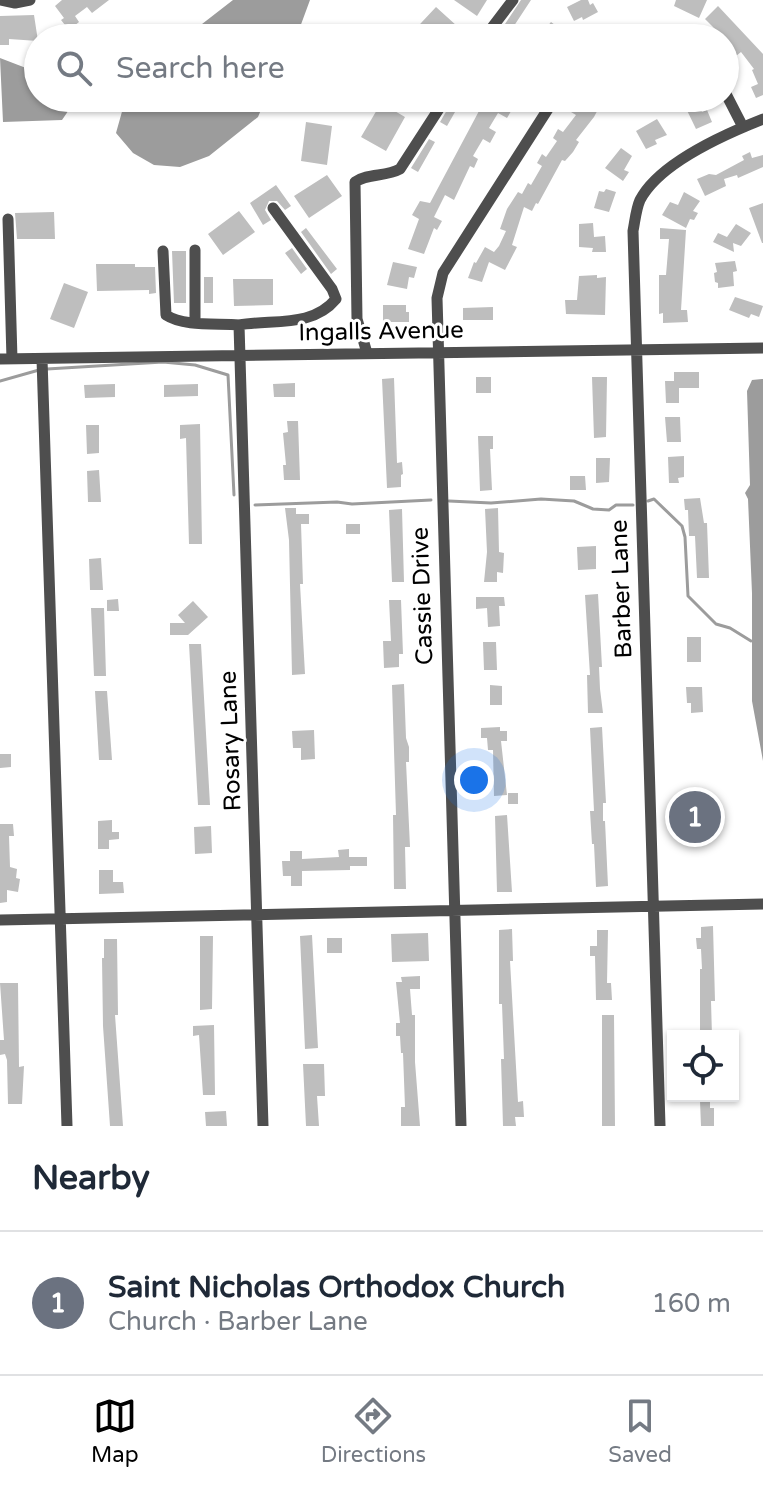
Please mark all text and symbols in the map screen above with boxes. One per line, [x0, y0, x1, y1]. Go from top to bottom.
search box [24, 24, 739, 112]
icon: search [52, 46, 96, 90]
text: Search here [116, 50, 285, 87]
street label: Ingalls Avenue [298, 316, 464, 347]
street label: Barber Lane [605, 519, 638, 659]
street label: Cassie Drive [406, 526, 439, 666]
street label: Rosary Lane [214, 670, 247, 812]
your location [454, 760, 494, 800]
pin: 1 [669, 787, 721, 847]
map controls [667, 1030, 739, 1102]
button: locate [667, 1030, 739, 1102]
text: Nearby [32, 1158, 150, 1199]
text: Saint Nicholas Orthodox Church [108, 1269, 565, 1306]
text: 1 [50, 1288, 66, 1319]
text: 160 m [651, 1288, 731, 1319]
text: Church · Barber Lane [108, 1306, 368, 1337]
tab: Map [91, 1394, 139, 1468]
tab: Directions [321, 1394, 426, 1468]
tab: Saved [608, 1394, 672, 1468]

